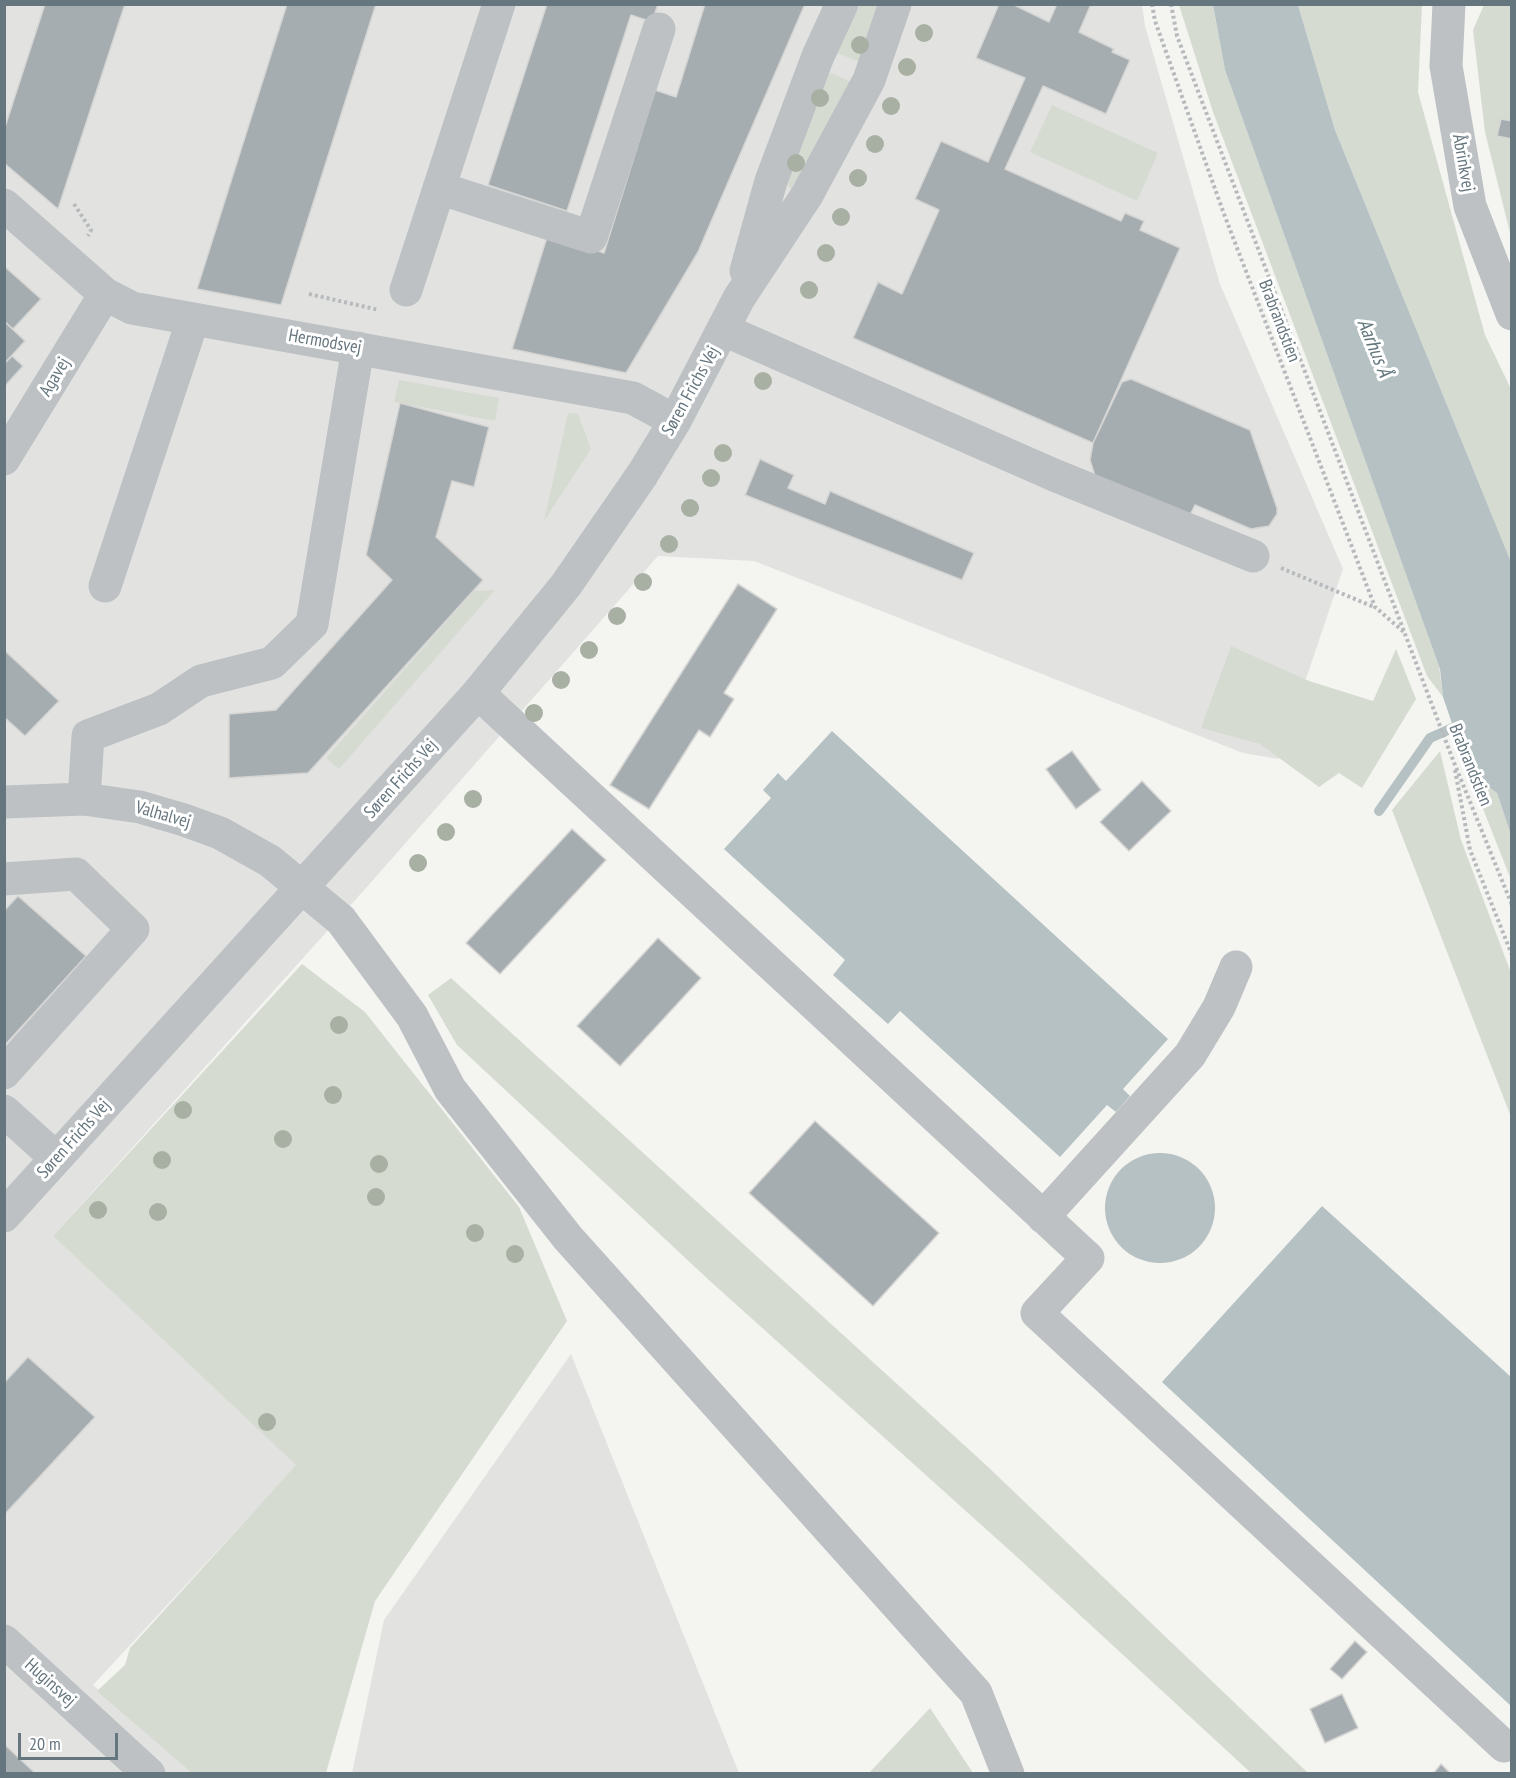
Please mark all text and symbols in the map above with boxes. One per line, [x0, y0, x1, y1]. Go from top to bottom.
street label: Åbrinkvej [1447, 132, 1479, 194]
street label: Brabrandstien [1253, 277, 1305, 365]
water label: Aarhus Å [1351, 315, 1397, 381]
street label: Hermodsvej [287, 325, 363, 359]
street label: Søren Frichs Vej [658, 343, 724, 439]
street label: Agavej [35, 354, 75, 400]
street label: Brabrandstien [1444, 721, 1496, 809]
street label: Søren Frichs Vej [360, 735, 442, 823]
street label: Valhalvej [133, 797, 193, 833]
street label: Søren Frichs Vej [33, 1095, 115, 1183]
street label: Huginsvej [20, 1654, 80, 1712]
scale bar [21, 1721, 122, 1759]
text: 20 m [29, 1732, 61, 1755]

